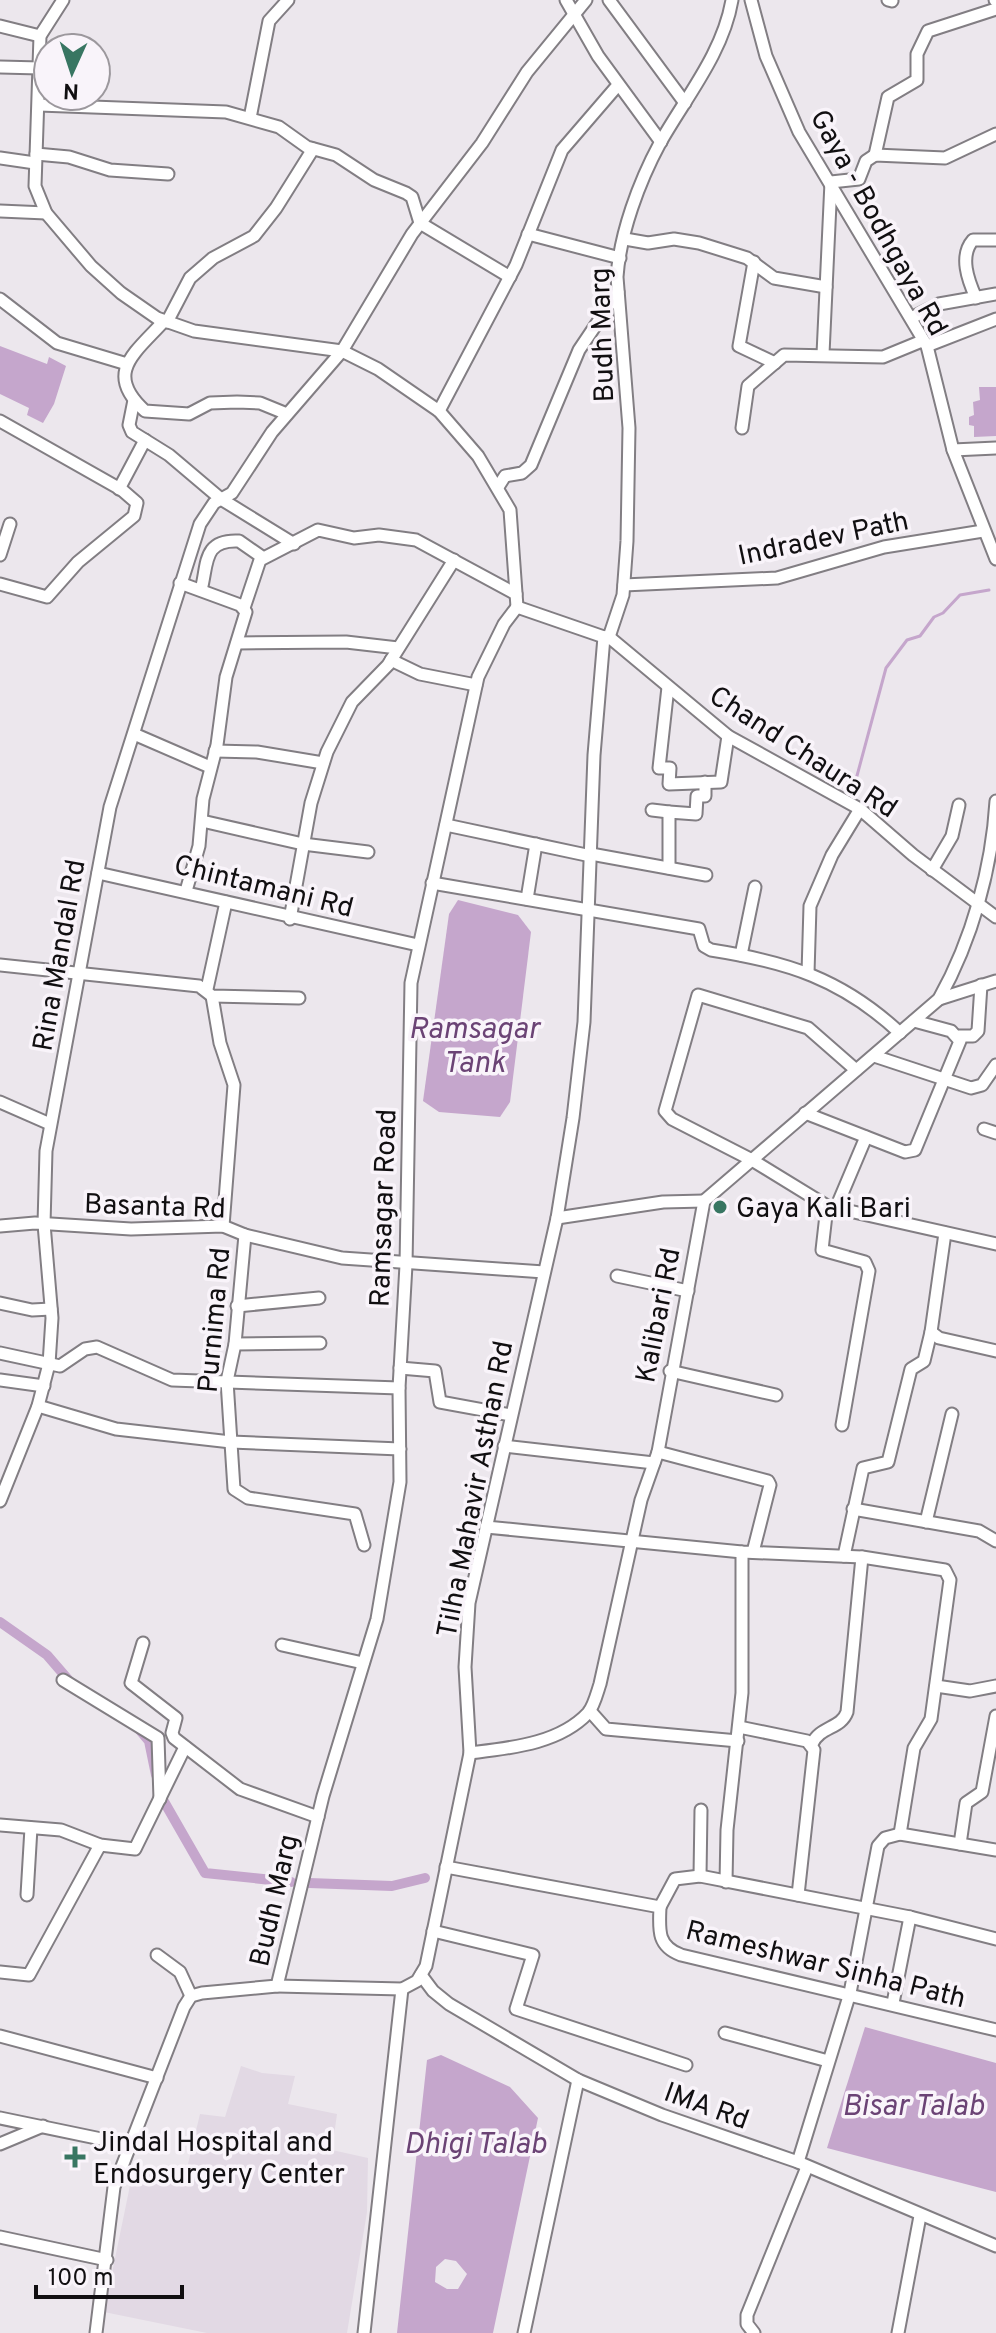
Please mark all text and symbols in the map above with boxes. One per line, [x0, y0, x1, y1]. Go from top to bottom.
north arrow [32, 32, 112, 112]
text: N [62, 76, 80, 103]
street label: Gaya - Bodhgaya Rd [800, 104, 955, 343]
street label: Budh Marg [584, 267, 624, 403]
street label: Indradev Path [735, 504, 912, 576]
street label: Chand Chaura Rd [701, 679, 903, 828]
street label: Chintamani Rd [170, 848, 357, 928]
street label: Rina Mandal Rd [26, 857, 96, 1054]
water label: Ramsagar Tank [408, 1012, 542, 1083]
street label: Ramsagar Road [364, 1108, 406, 1308]
street label: Basanta Rd [83, 1188, 226, 1228]
place label: Gaya Kali Bari [736, 1192, 911, 1228]
marker: Gaya Kali Bari [711, 1198, 729, 1216]
street label: Kalibari Rd [629, 1245, 691, 1386]
street label: Purnima Rd [192, 1246, 240, 1394]
street label: Tilha Mahavir Asthan Rd [431, 1338, 523, 1641]
street label: Budh Marg [243, 1831, 309, 1970]
street label: Rameshwar Sinha Path [682, 1914, 969, 2018]
street label: IMA Rd [659, 2076, 753, 2140]
water label: Bisar Talab [842, 2089, 985, 2126]
place label: Jindal Hospital and Endosurgery Center [93, 2126, 345, 2194]
water label: Dhigi Talab [404, 2127, 547, 2164]
marker: Jindal Hospital and Endosurgery Center [64, 2146, 86, 2168]
scale bar [36, 2249, 182, 2299]
text: 100 m [48, 2264, 114, 2294]

